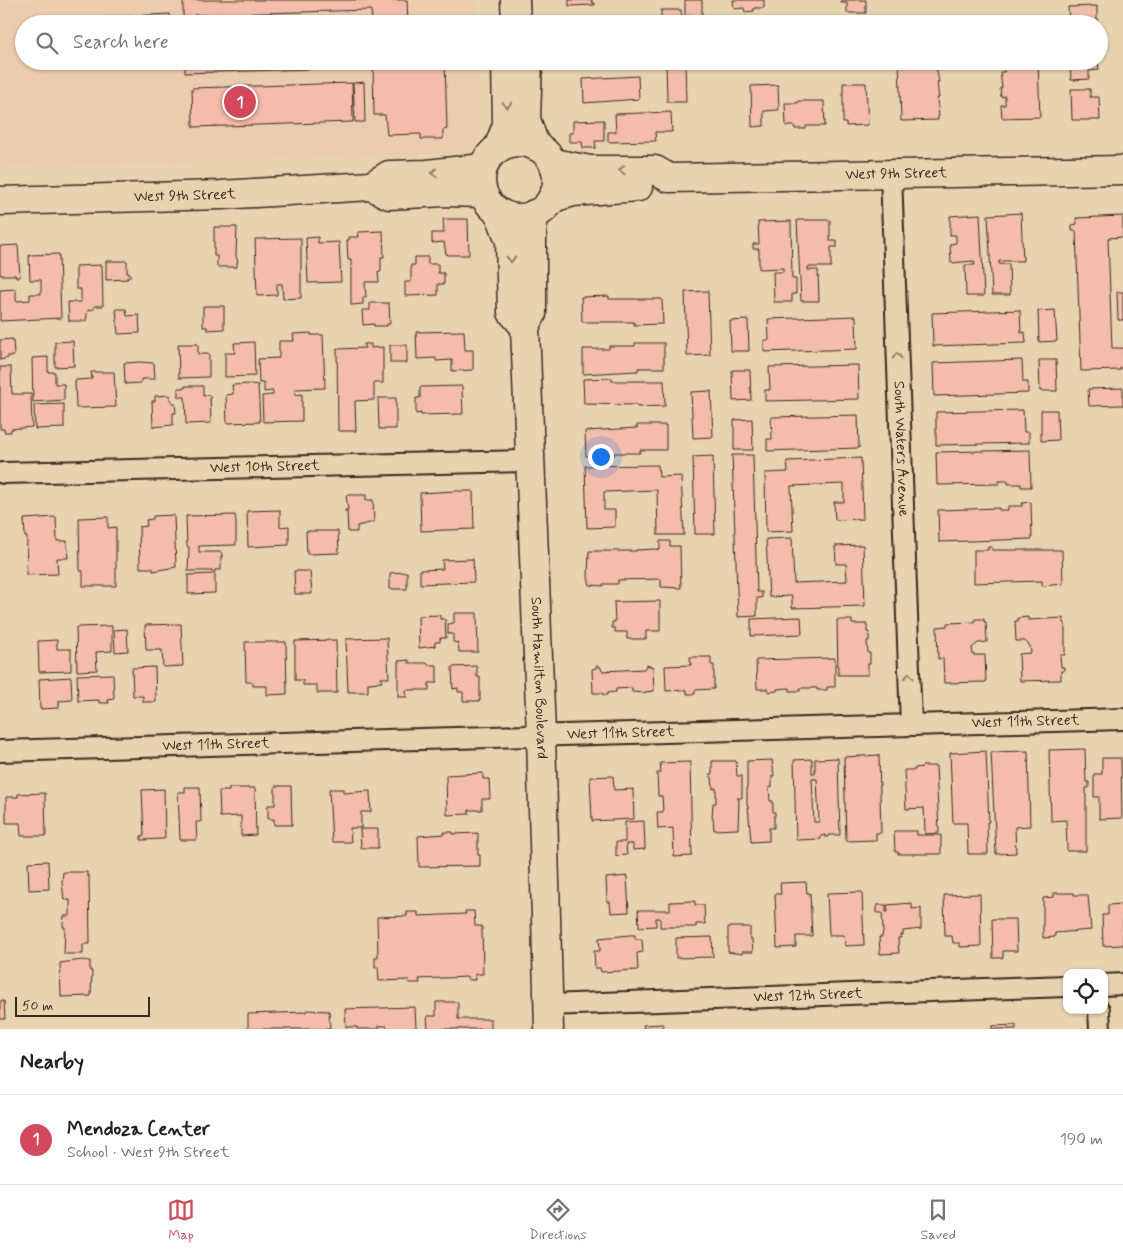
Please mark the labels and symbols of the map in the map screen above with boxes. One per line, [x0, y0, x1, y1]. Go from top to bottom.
pin: 1 [224, 83, 256, 121]
one-way arrow [502, 102, 512, 110]
street label: West 9th Street [845, 163, 947, 185]
one-way arrow [618, 165, 626, 175]
one-way arrow [430, 167, 438, 178]
street label: West 9th Street [134, 184, 237, 207]
one-way arrow [505, 255, 516, 263]
one-way arrow [892, 352, 902, 360]
street label: South Waters Avenue [889, 380, 913, 517]
your location [588, 444, 614, 470]
street label: West 10th Street [210, 456, 320, 478]
street label: South Hamilton Boulevard [526, 596, 552, 759]
one-way arrow [904, 672, 915, 680]
street label: West 11th Street [971, 710, 1080, 733]
street label: West 11th Street [567, 722, 675, 745]
street label: West 11th Street [162, 733, 270, 756]
street label: West 12th Street [753, 983, 863, 1007]
scale bar [15, 994, 150, 1017]

